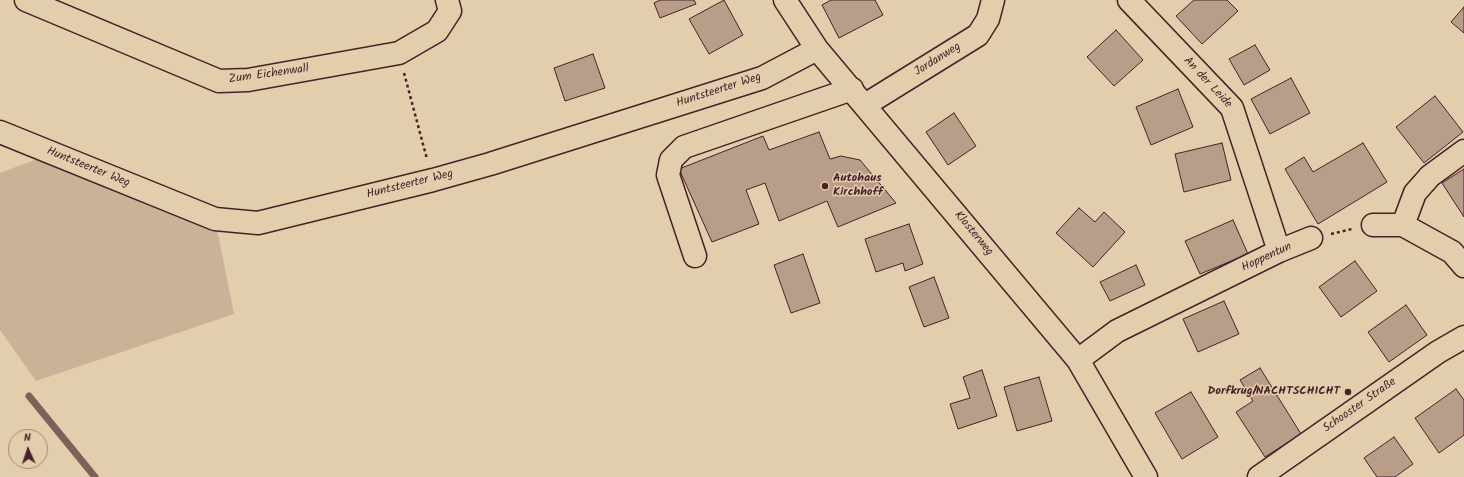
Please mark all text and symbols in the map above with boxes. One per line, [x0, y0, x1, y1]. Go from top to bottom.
street label: Jordanweg [912, 40, 964, 80]
street label: An der Leide [1180, 54, 1234, 112]
street label: Zum Eichenwall [228, 62, 310, 88]
street label: Huntsteerter Weg [675, 70, 763, 112]
street label: Huntsteerter Weg [44, 145, 132, 191]
street label: Huntsteerter Weg [365, 167, 455, 203]
place label: Autohaus Kirchhoff [833, 172, 883, 200]
marker: Autohaus Kirchhoff [820, 181, 830, 191]
street label: Klosterweg [950, 209, 996, 259]
street label: Hoppentun [1240, 240, 1294, 276]
street label: Schooster Straße [1321, 375, 1399, 437]
place label: Dorfkrug/NACHTSCHICHT [1208, 385, 1340, 399]
marker: Dorfkrug/NACHTSCHICHT [1343, 387, 1353, 397]
north arrow [8, 429, 48, 469]
text: N [23, 429, 31, 447]

